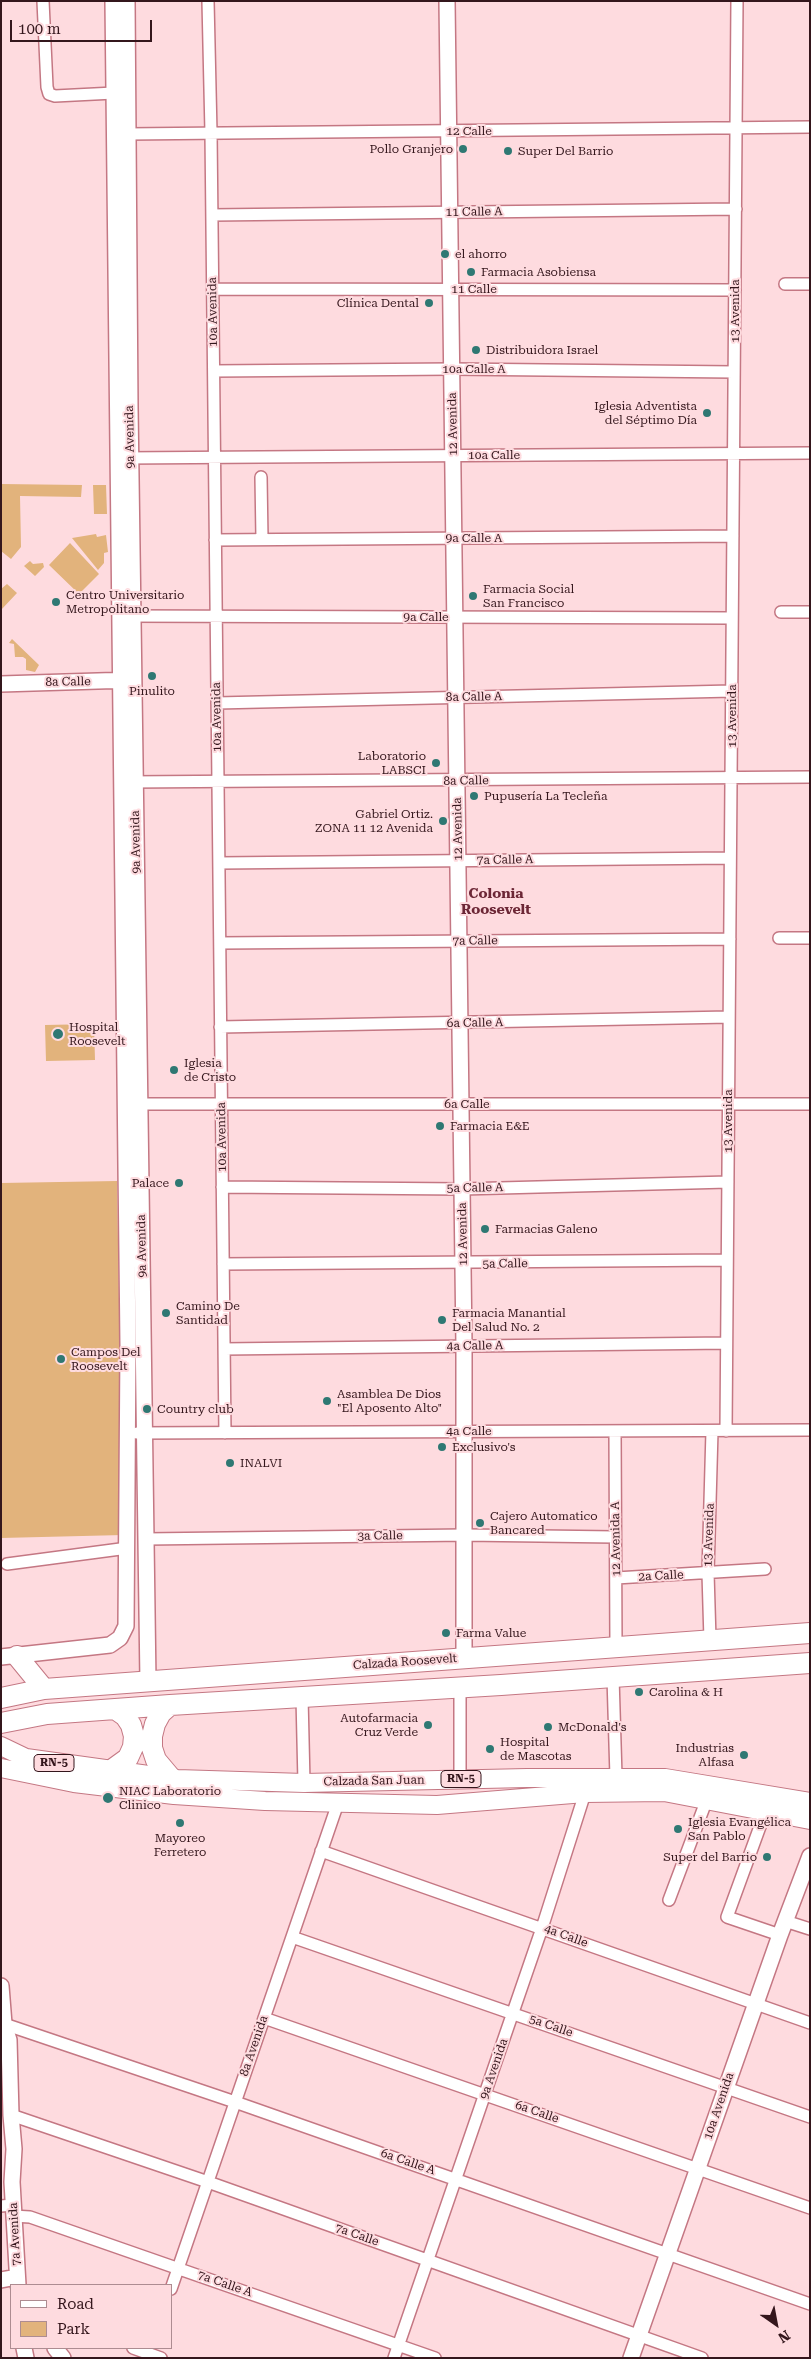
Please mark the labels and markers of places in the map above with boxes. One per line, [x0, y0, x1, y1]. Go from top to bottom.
place label: Pollo Granjero [370, 142, 453, 156]
marker: Pollo Granjero [457, 143, 469, 155]
place label: Super Del Barrio [518, 144, 613, 158]
marker: Super Del Barrio [502, 145, 514, 157]
place label: el ahorro [455, 247, 507, 261]
marker: el ahorro [439, 248, 451, 260]
place label: Farmacia Asobiensa [481, 265, 596, 279]
marker: Farmacia Asobiensa [465, 266, 477, 278]
place label: Clínica Dental [337, 296, 419, 310]
marker: Clínica Dental [423, 297, 435, 309]
place label: Distribuidora Israel [486, 343, 598, 357]
marker: Distribuidora Israel [470, 344, 482, 356]
place label: Iglesia Adventista del Séptimo Día [594, 399, 697, 427]
marker: Iglesia Adventista del Séptimo Día [701, 407, 713, 419]
place label: Farmacia Social San Francisco [483, 582, 574, 610]
place label: Centro Universitario Metropolitano [66, 588, 184, 616]
marker: Farmacia Social San Francisco [467, 590, 479, 602]
marker: Centro Universitario Metropolitano [50, 596, 62, 608]
marker: Pinulito [146, 670, 158, 682]
place label: Pinulito [129, 684, 175, 698]
place label: Laboratorio LABSCI [358, 749, 426, 777]
marker: Laboratorio LABSCI [430, 757, 442, 769]
place label: Pupusería La Tecleña [484, 789, 607, 803]
marker: Pupusería La Tecleña [468, 790, 480, 802]
place label: Gabriel Ortiz. ZONA 11 12 Avenida [315, 807, 433, 835]
marker: Gabriel Ortiz. ZONA 11 12 Avenida [437, 815, 449, 827]
place label: Hospital Roosevelt [69, 1020, 125, 1048]
marker: Hospital Roosevelt [51, 1027, 65, 1041]
place label: Iglesia de Cristo [184, 1056, 236, 1084]
marker: Iglesia de Cristo [168, 1064, 180, 1076]
place label: Farmacia E&E [450, 1119, 530, 1133]
marker: Farmacia E&E [434, 1120, 446, 1132]
place label: Palace [132, 1176, 169, 1190]
marker: Palace [173, 1177, 185, 1189]
place label: Farmacias Galeno [495, 1222, 598, 1236]
marker: Farmacias Galeno [479, 1223, 491, 1235]
place label: Camino De Santidad [176, 1299, 240, 1327]
place label: Farmacia Manantial Del Salud No. 2 [452, 1306, 566, 1334]
marker: Camino De Santidad [160, 1307, 172, 1319]
marker: Farmacia Manantial Del Salud No. 2 [436, 1314, 448, 1326]
place label: Campos Del Roosevelt [71, 1345, 141, 1373]
marker: Campos Del Roosevelt [55, 1353, 67, 1365]
place label: Asamblea De Dios "El Aposento Alto" [337, 1387, 442, 1415]
marker: Asamblea De Dios "El Aposento Alto" [321, 1395, 333, 1407]
place label: Country club [157, 1402, 234, 1416]
marker: Country club [141, 1403, 153, 1415]
place label: Exclusivo's [452, 1440, 515, 1454]
marker: Exclusivo's [436, 1441, 448, 1453]
place label: INALVI [240, 1456, 282, 1470]
marker: INALVI [224, 1457, 236, 1469]
place label: Cajero Automatico Bancared [490, 1509, 598, 1537]
marker: Cajero Automatico Bancared [474, 1517, 486, 1529]
place label: Farma Value [456, 1626, 526, 1640]
marker: Farma Value [440, 1627, 452, 1639]
place label: Carolina & H [649, 1685, 723, 1699]
marker: Carolina & H [633, 1686, 645, 1698]
place label: Autofarmacia Cruz Verde [340, 1711, 418, 1739]
marker: Autofarmacia Cruz Verde [422, 1719, 434, 1731]
place label: McDonald's [558, 1720, 626, 1734]
marker: McDonald's [542, 1721, 554, 1733]
place label: Hospital de Mascotas [500, 1735, 571, 1763]
place label: Industrias Alfasa [675, 1741, 734, 1769]
marker: Hospital de Mascotas [484, 1743, 496, 1755]
marker: Industrias Alfasa [738, 1749, 750, 1761]
place label: NIAC Laboratorio Clinico [119, 1784, 221, 1812]
marker: NIAC Laboratorio Clinico [101, 1791, 115, 1805]
place label: Iglesia Evangélica San Pablo [688, 1815, 791, 1843]
marker: Mayoreo Ferretero [174, 1817, 186, 1829]
marker: Iglesia Evangélica San Pablo [672, 1823, 684, 1835]
place label: Mayoreo Ferretero [154, 1831, 206, 1859]
place label: Super del Barrio [663, 1850, 757, 1864]
marker: Super del Barrio [761, 1851, 773, 1863]

